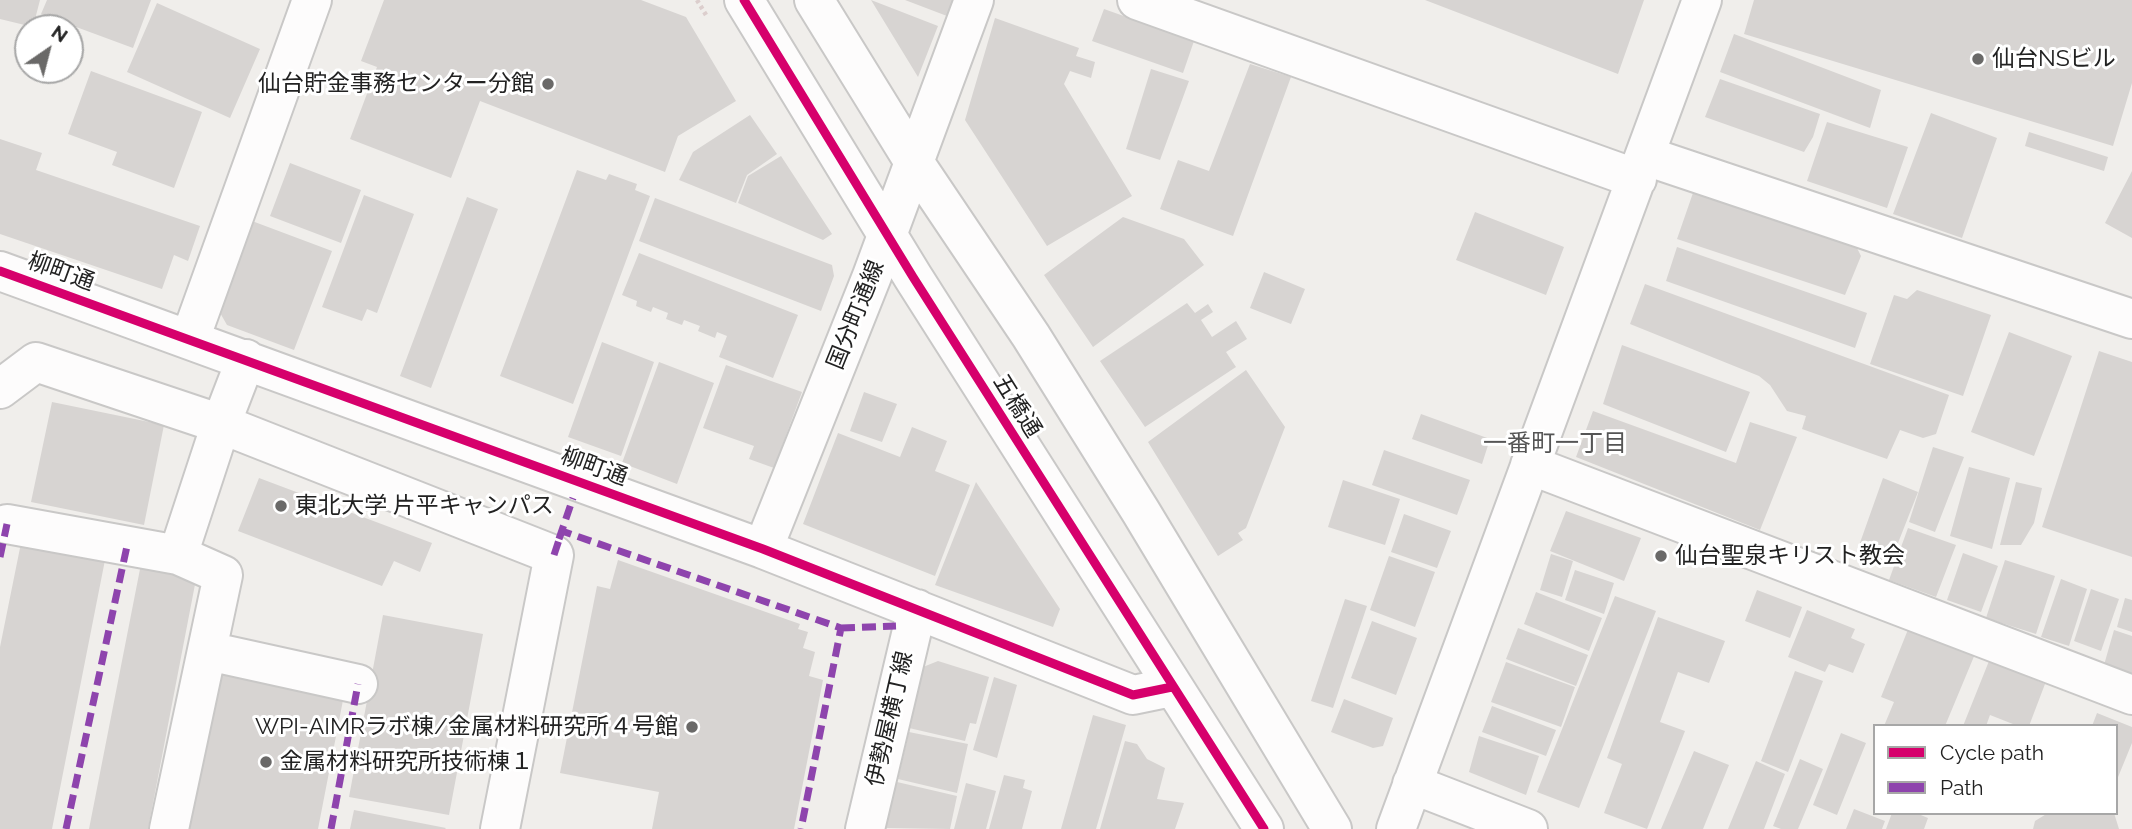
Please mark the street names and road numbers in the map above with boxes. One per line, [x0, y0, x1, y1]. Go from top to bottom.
street label: 柳町通 [24, 247, 98, 297]
street label: 国分町通線 [822, 257, 890, 373]
street label: 五橋通 [987, 369, 1047, 443]
street label: 柳町通 [557, 442, 631, 492]
street label: 伊勢屋横丁線 [861, 649, 919, 789]

